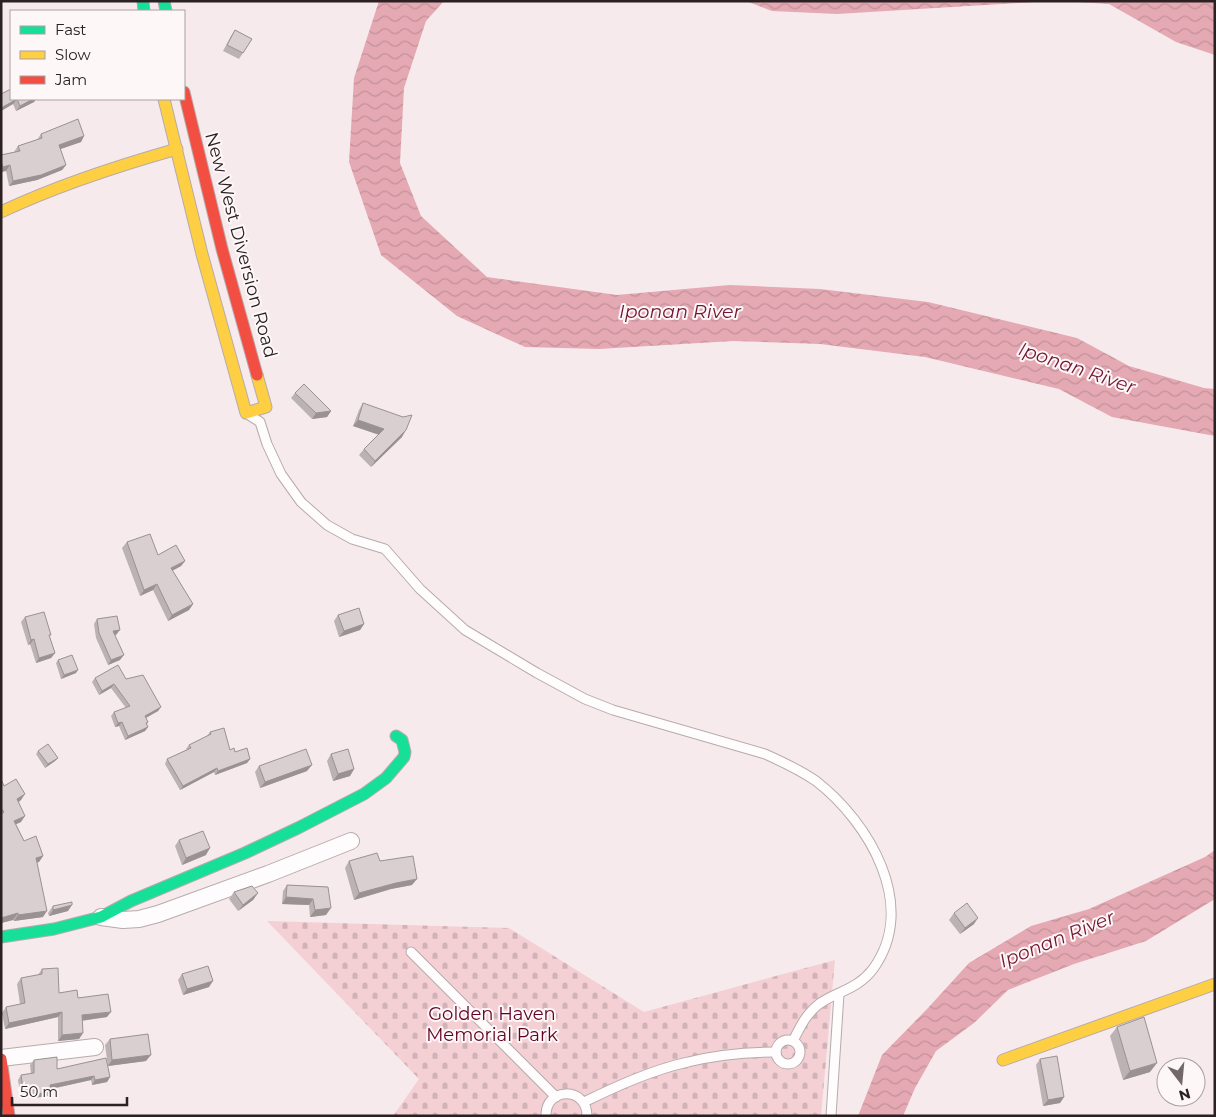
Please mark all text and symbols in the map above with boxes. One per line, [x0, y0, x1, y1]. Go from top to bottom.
legend [10, 10, 185, 100]
text: Fast [55, 20, 86, 39]
text: Slow [55, 45, 91, 64]
text: Jam [54, 70, 87, 89]
street label: New West Diversion Road [200, 130, 282, 360]
water label: Iponan River [619, 300, 741, 323]
water label: Iponan River [1016, 337, 1139, 399]
water label: Iponan River [996, 905, 1118, 973]
park label: Golden Haven Memorial Park [426, 1003, 558, 1046]
north arrow [1156, 1057, 1206, 1107]
scale bar [12, 1074, 128, 1106]
text: 50 m [20, 1082, 58, 1101]
text: N [1177, 1084, 1193, 1105]

